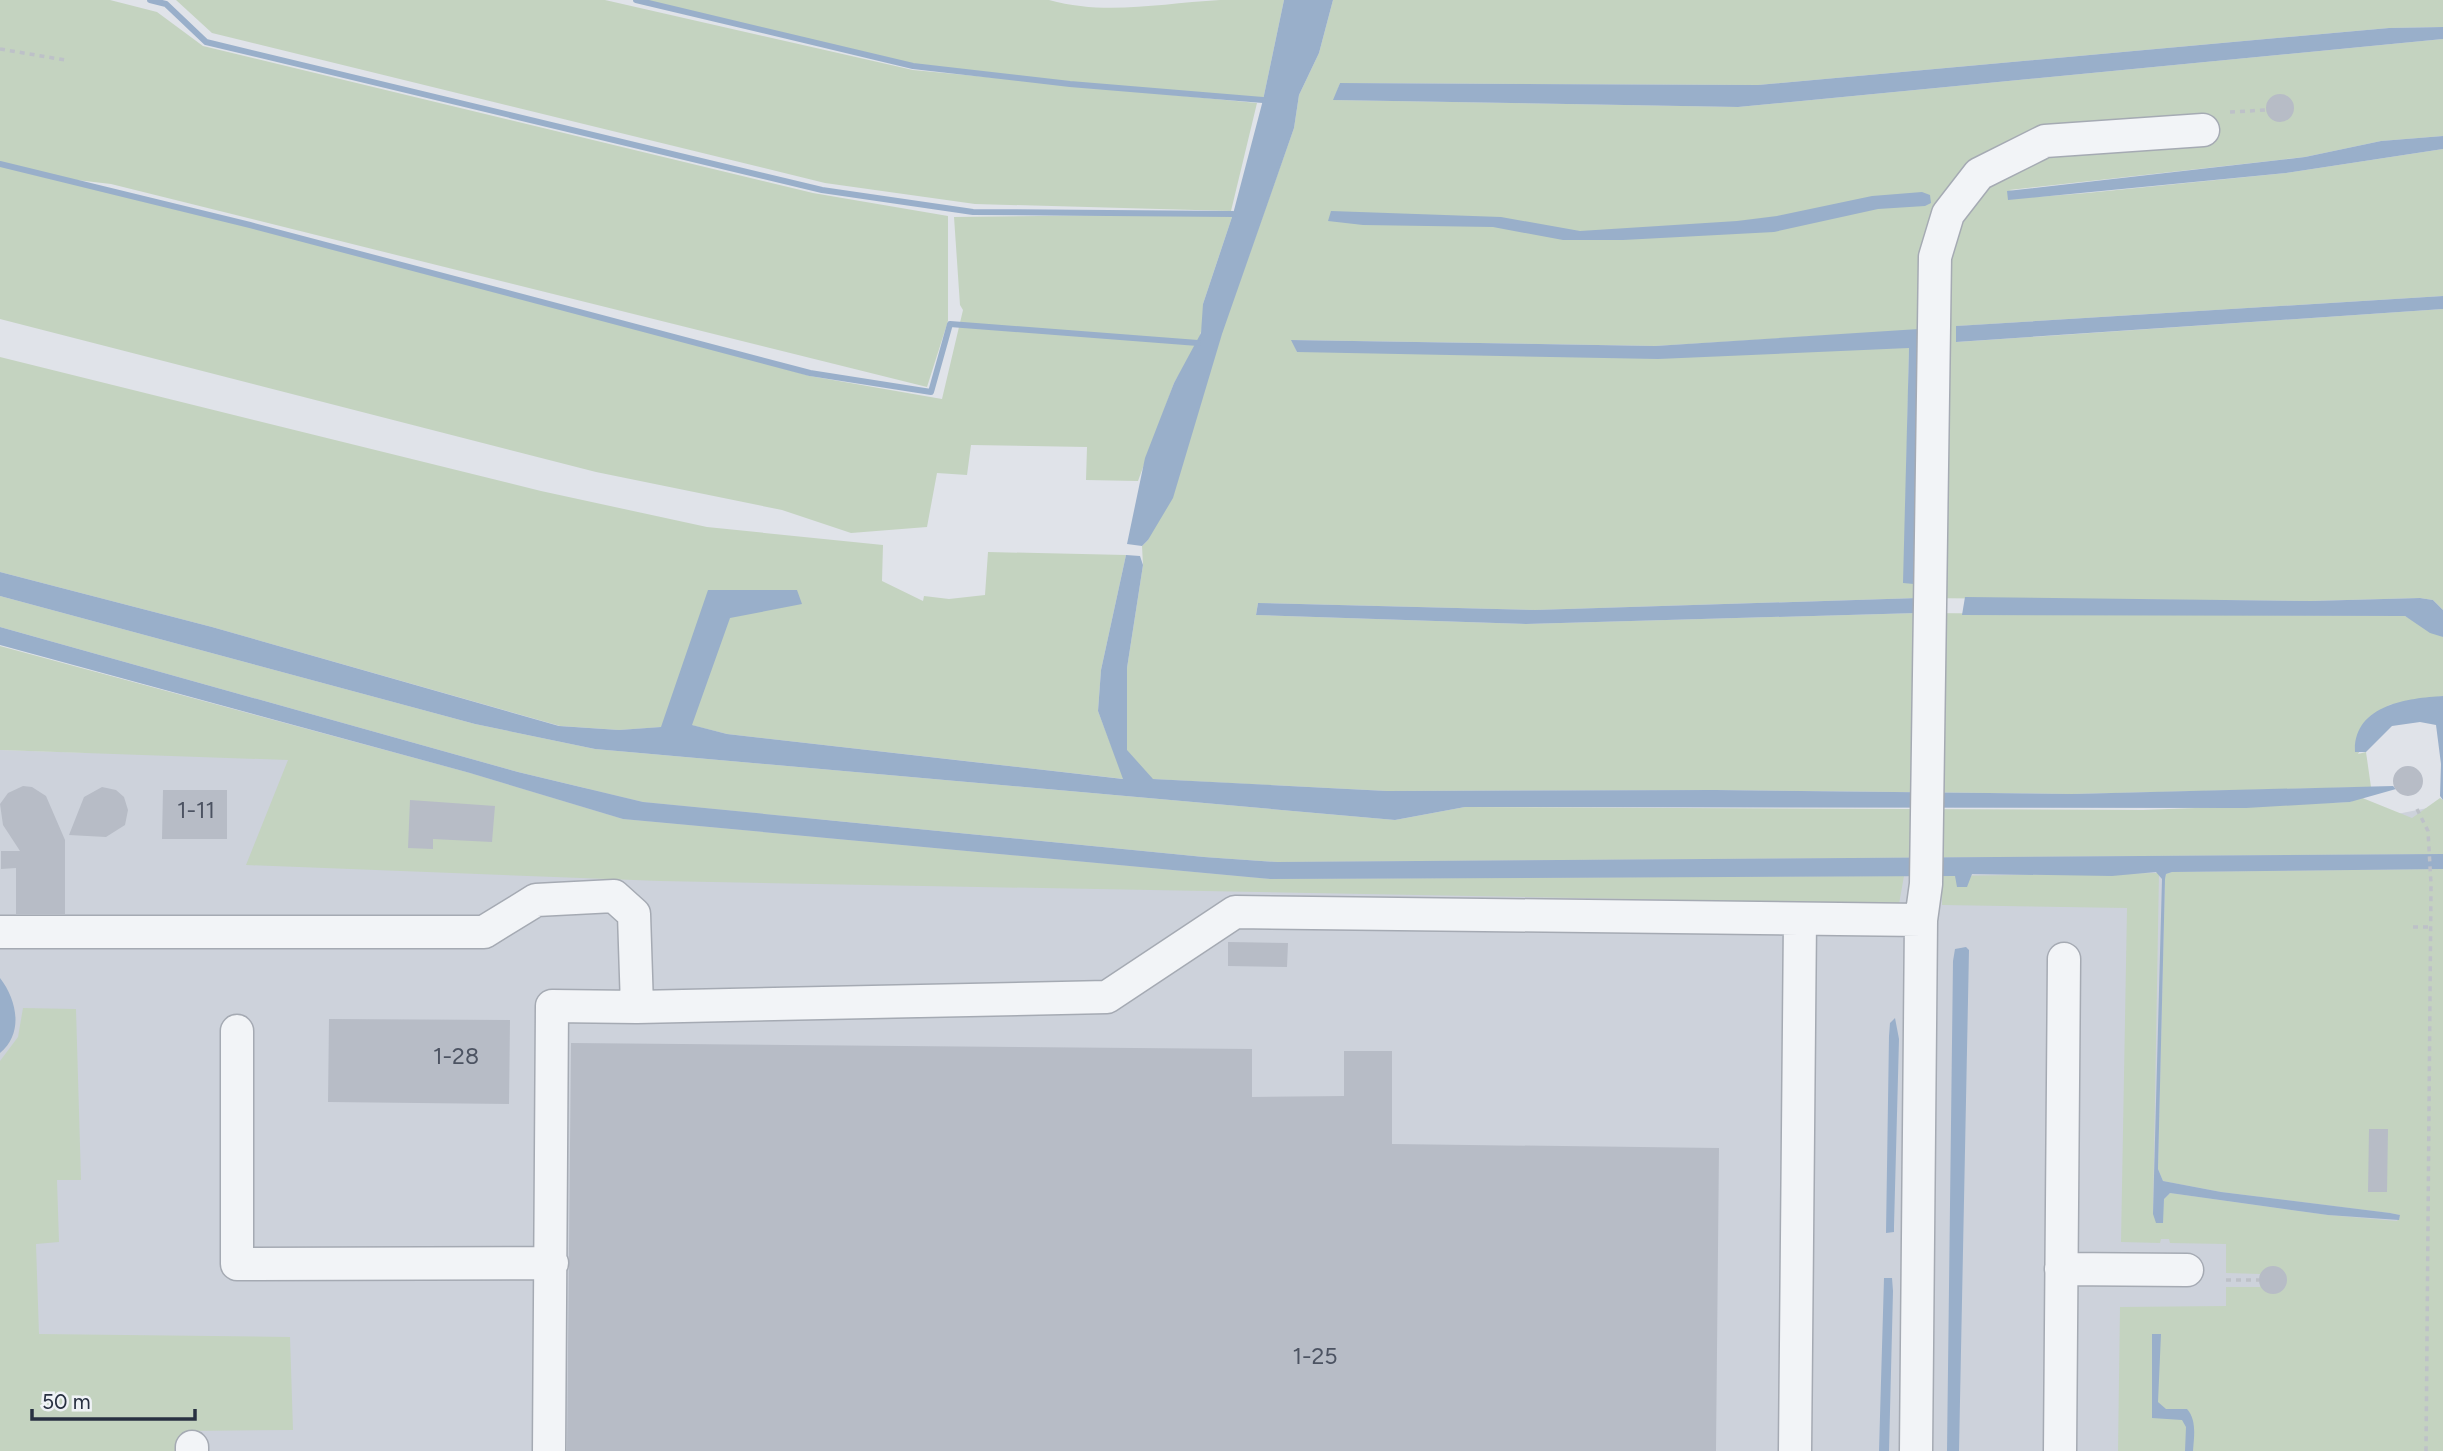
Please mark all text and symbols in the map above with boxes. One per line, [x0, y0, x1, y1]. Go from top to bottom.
house number: 1-11 [177, 796, 215, 824]
house number: 1-28 [433, 1042, 479, 1070]
house number: 1-25 [1292, 1342, 1338, 1370]
scale bar [32, 1378, 194, 1422]
text: 50 m [42, 1389, 91, 1414]

